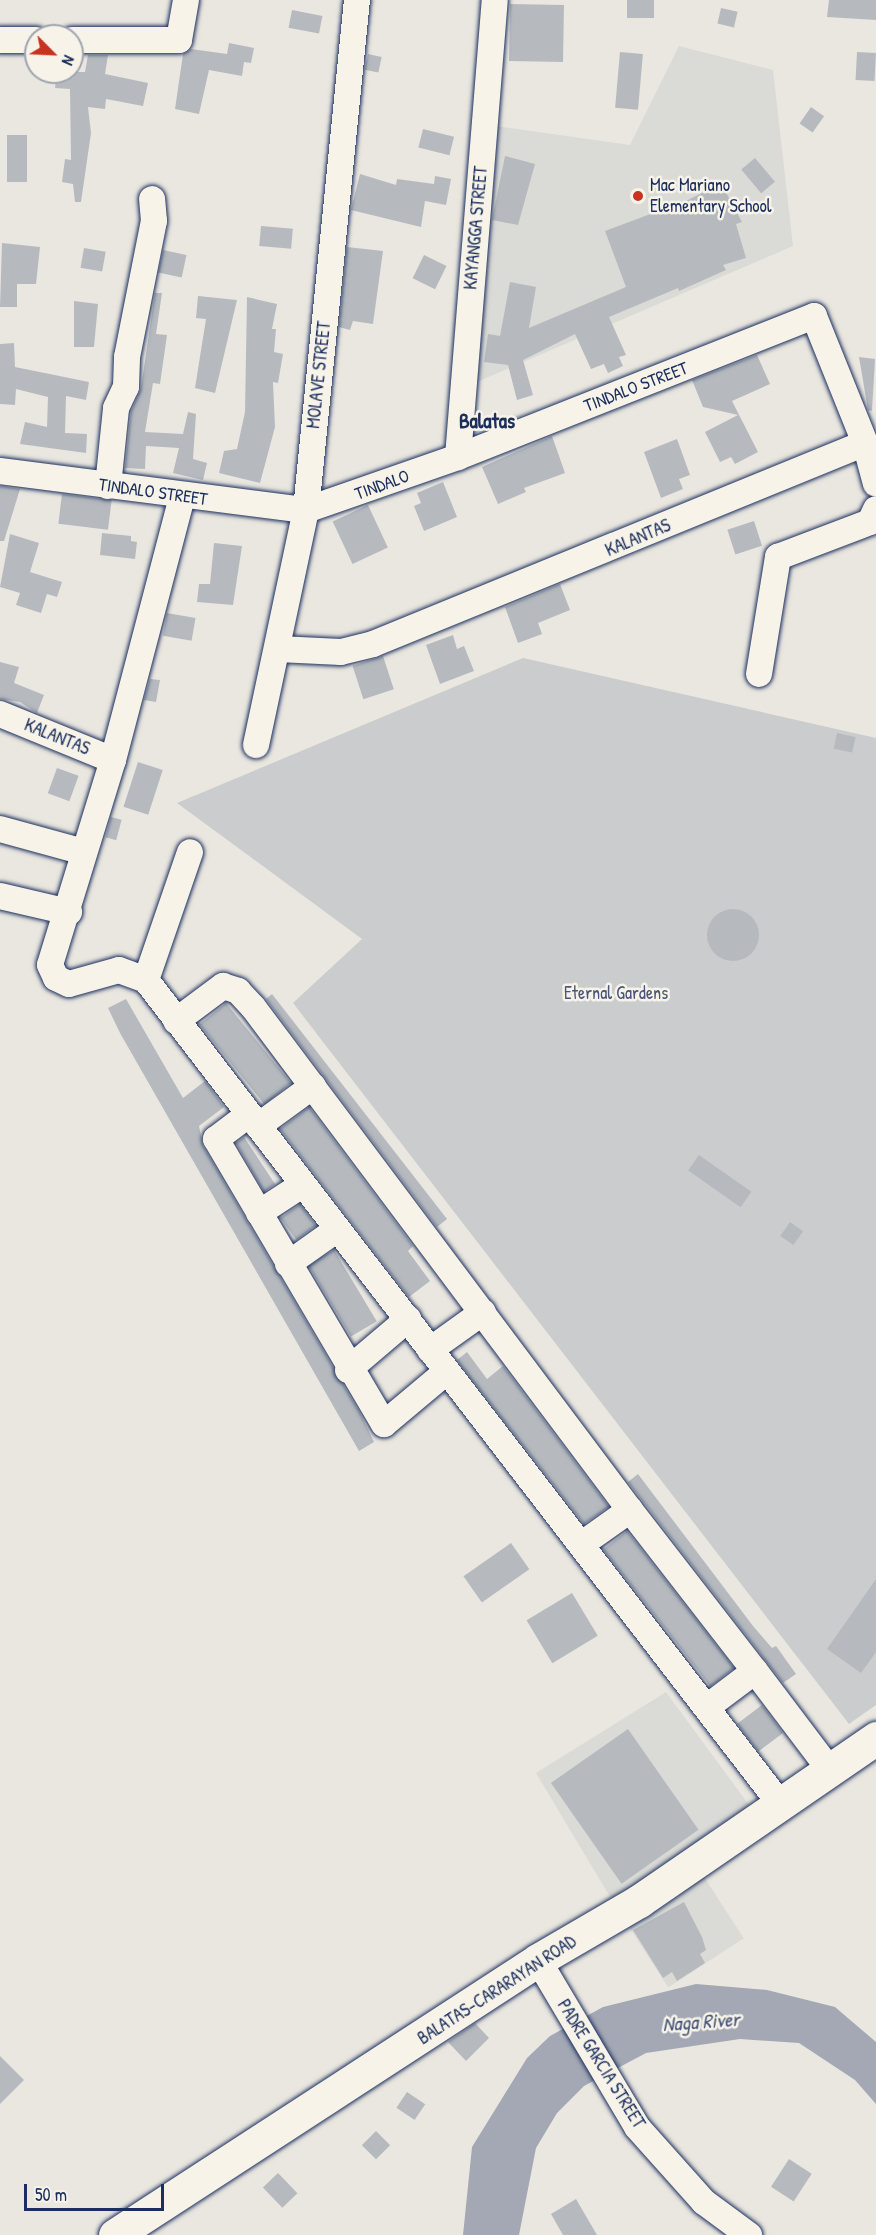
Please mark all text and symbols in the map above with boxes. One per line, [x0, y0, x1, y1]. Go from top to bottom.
north arrow [24, 24, 84, 84]
text: N [57, 52, 80, 69]
street label: KAYANGGA STREET [460, 165, 492, 291]
place label: Mac Mariano Elementary School [650, 175, 771, 218]
marker: Mac Mariano Elementary School [631, 189, 645, 203]
street label: MOLAVE STREET [303, 320, 335, 430]
street label: TINDALO STREET [581, 357, 691, 417]
district label: Balatas [459, 408, 515, 434]
street label: TINDALO [352, 465, 412, 505]
street label: TINDALO STREET [97, 474, 209, 510]
street label: KALANTAS [602, 515, 674, 561]
street label: KALANTAS [21, 714, 93, 760]
park label: Eternal Gardens [564, 982, 668, 1004]
street label: BALATAS-CARARAYAN ROAD [414, 1931, 580, 2049]
street label: PADRE GARCIA STREET [553, 1995, 649, 2133]
water label: Naga River [662, 2006, 740, 2036]
scale bar [27, 2172, 166, 2210]
text: 50 m [35, 2182, 67, 2207]

